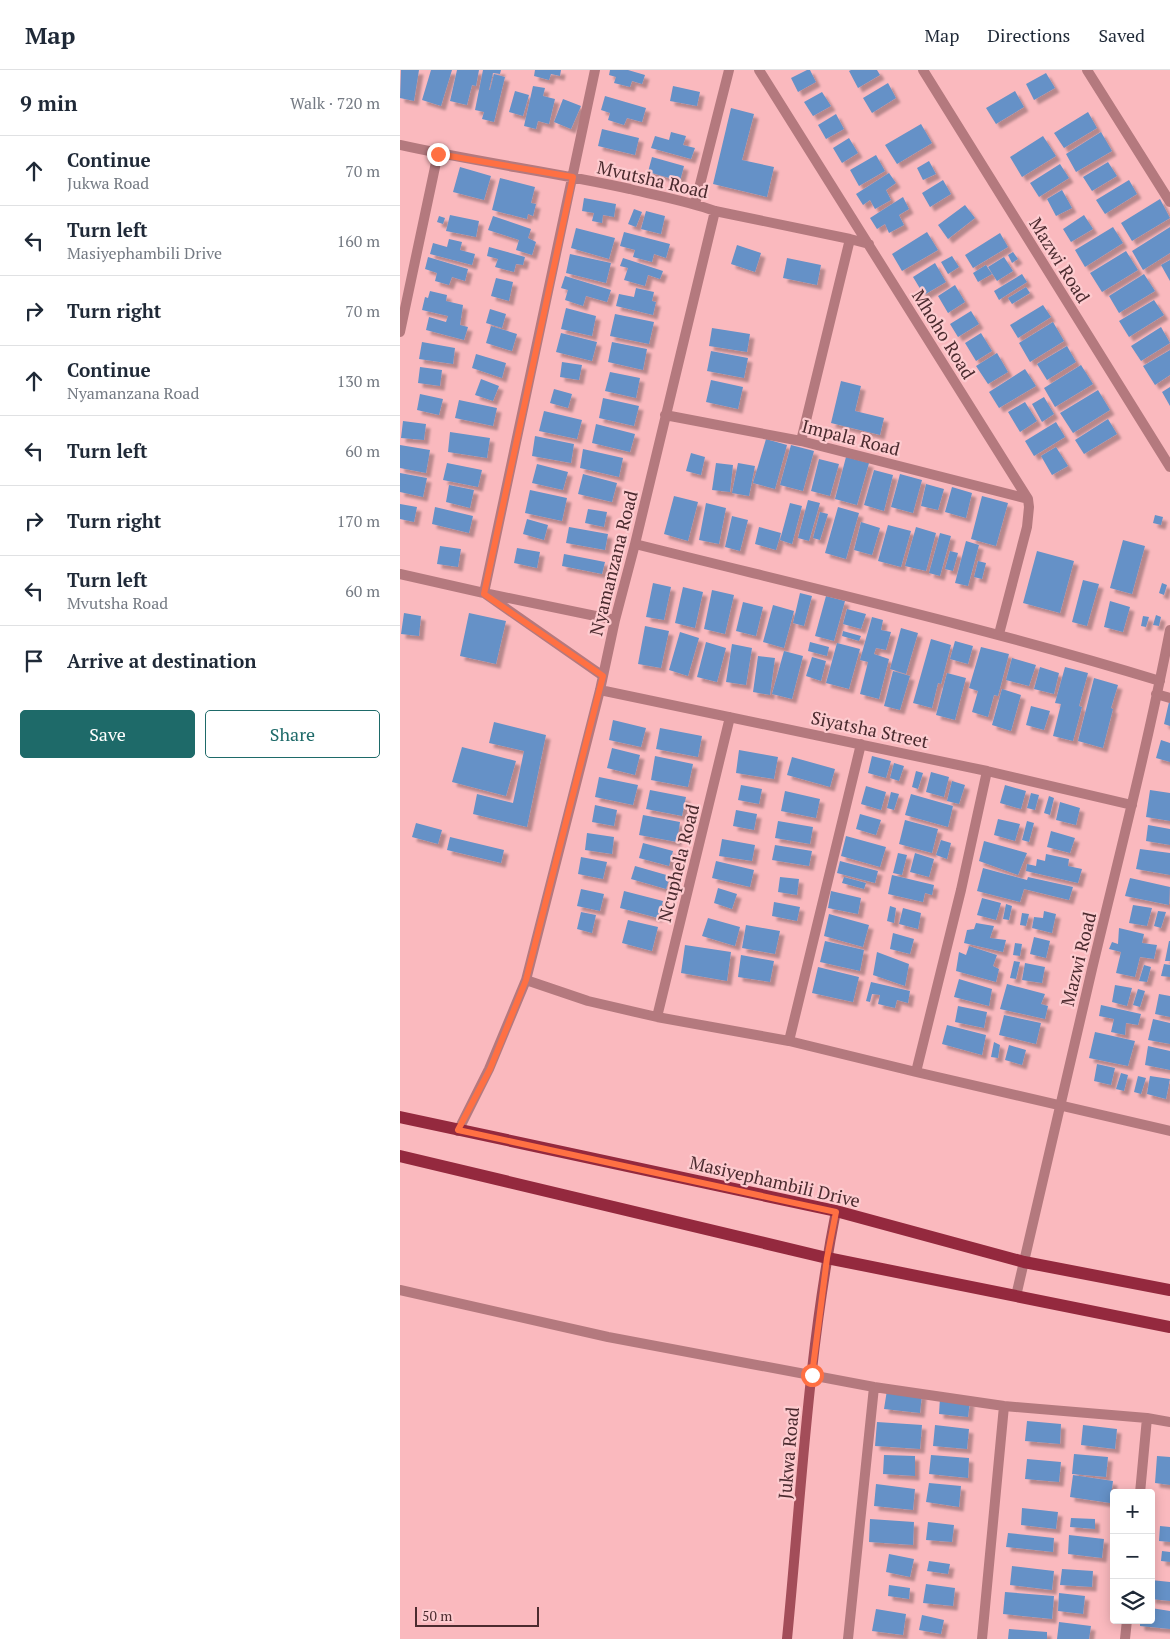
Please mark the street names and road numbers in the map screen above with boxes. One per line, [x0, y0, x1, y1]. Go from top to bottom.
street label: Mvutsha Road [595, 155, 711, 203]
street label: Mazwi Road [1024, 213, 1096, 307]
street label: Mhoho Road [907, 285, 981, 383]
street label: Impala Road [799, 413, 903, 461]
street label: Nyamanzana Road [583, 488, 643, 638]
street label: Siyatsha Street [809, 705, 931, 753]
street label: Ncuphela Road [652, 802, 704, 924]
street label: Mazwi Road [1055, 909, 1101, 1009]
street label: Masiyephambili Drive [687, 1150, 863, 1212]
street label: Jukwa Road [772, 1406, 804, 1500]

